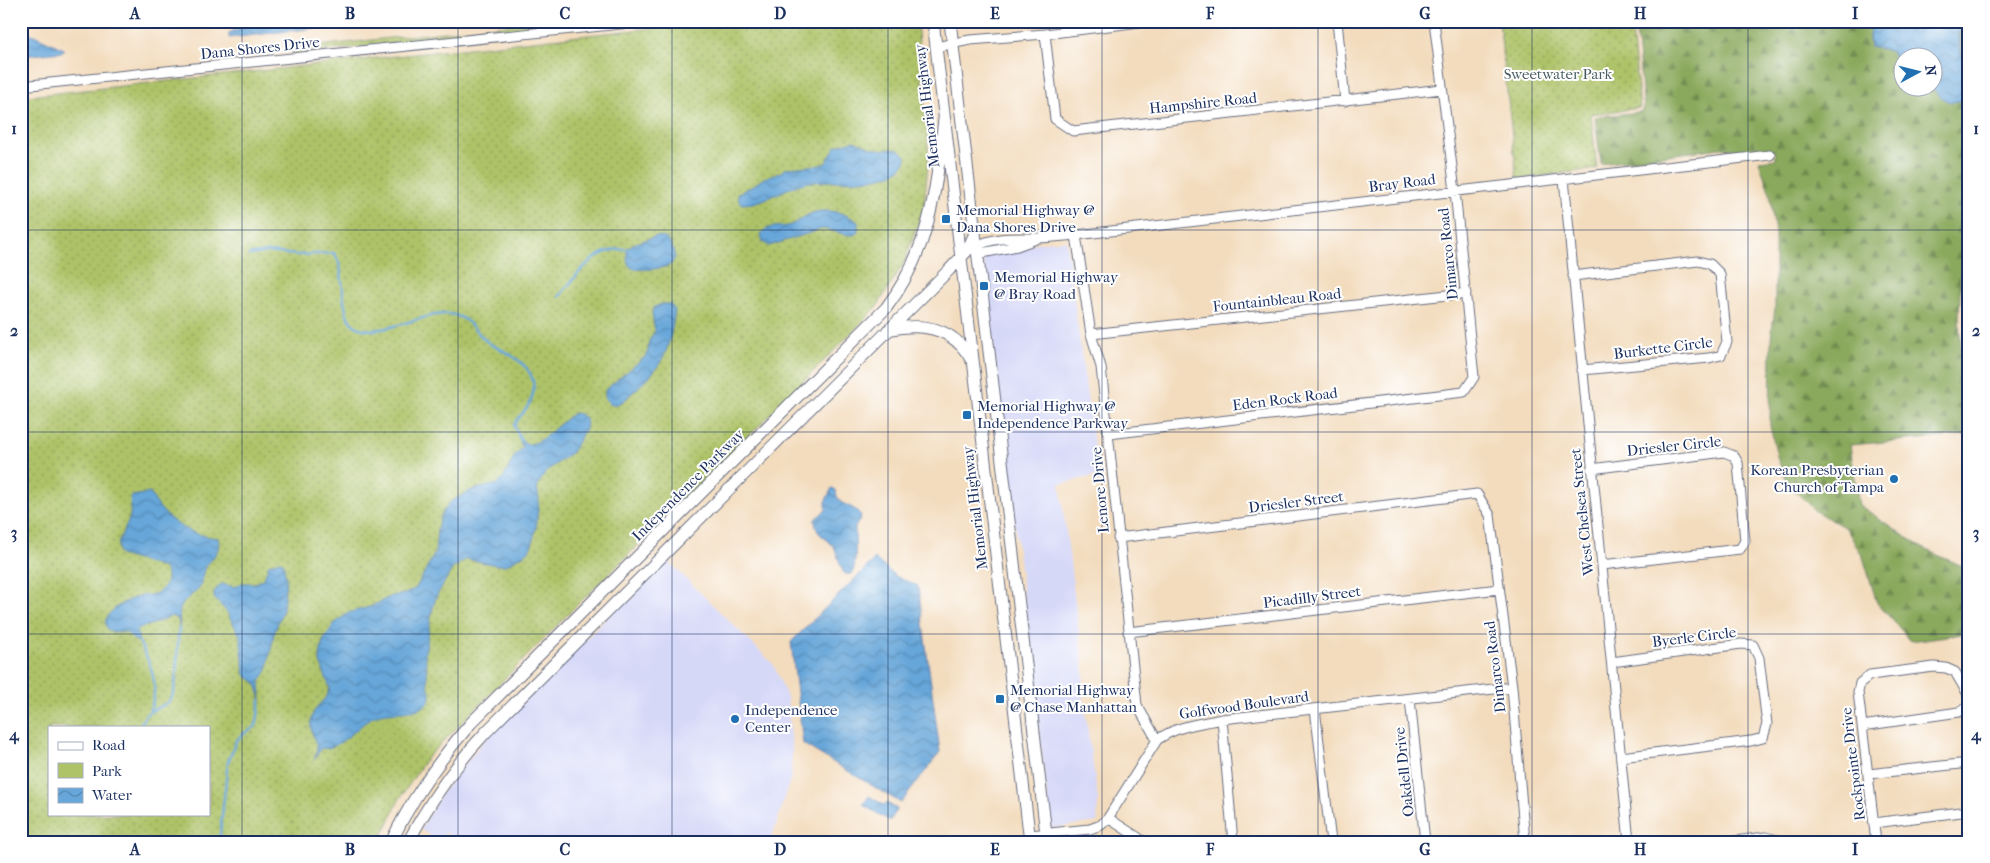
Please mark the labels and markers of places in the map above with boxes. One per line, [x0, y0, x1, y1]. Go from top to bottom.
place label: Memorial Highway @ Dana Shores Drive [956, 201, 1094, 236]
marker: Memorial Highway @ Dana Shores Drive [940, 213, 952, 225]
place label: Memorial Highway @ Bray Road [994, 268, 1119, 303]
marker: Memorial Highway @ Bray Road [978, 280, 990, 292]
place label: Memorial Highway @ Independence Parkway [977, 397, 1129, 432]
marker: Memorial Highway @ Independence Parkway [961, 409, 973, 421]
place label: Korean Presbyterian Church of Tampa [1750, 461, 1885, 496]
marker: Korean Presbyterian Church of Tampa [1888, 473, 1900, 485]
place label: Memorial Highway @ Chase Manhattan [1010, 681, 1137, 716]
marker: Memorial Highway @ Chase Manhattan [994, 693, 1006, 705]
place label: Independence Center [745, 701, 838, 736]
marker: Independence Center [729, 713, 741, 725]

